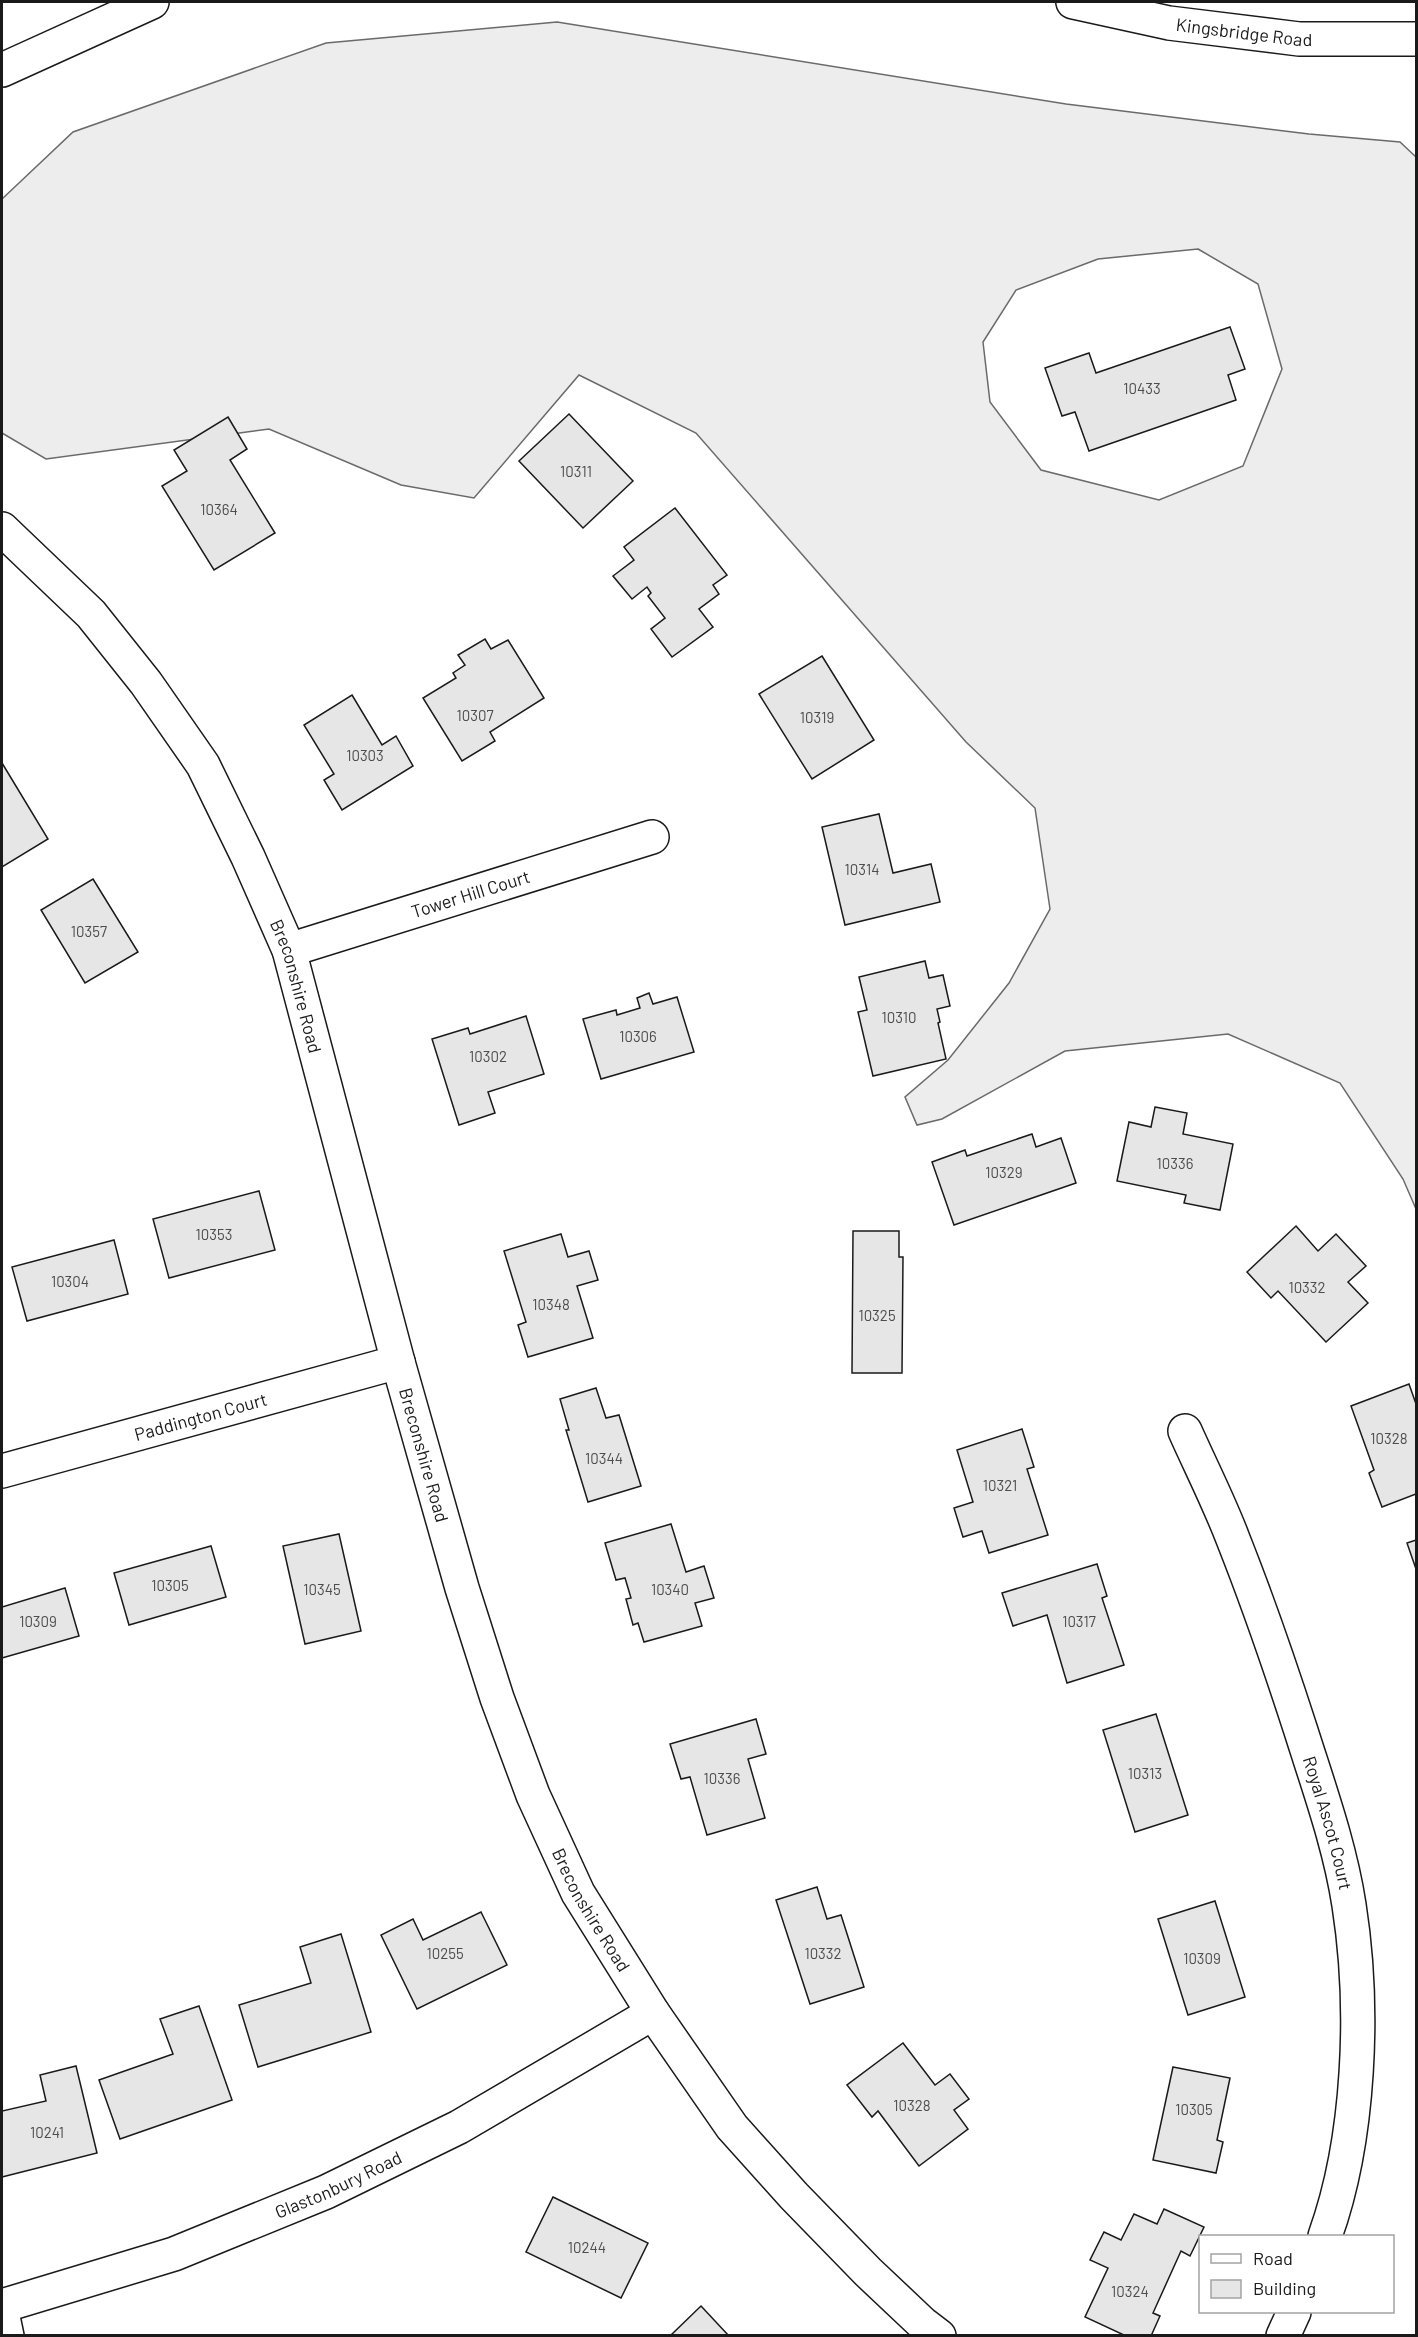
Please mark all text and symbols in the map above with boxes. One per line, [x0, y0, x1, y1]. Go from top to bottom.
street label: Kingsbridge Road [1175, 13, 1312, 50]
house number: 10433 [1123, 379, 1161, 397]
house number: 10311 [560, 462, 592, 480]
house number: 10364 [200, 500, 238, 518]
house number: 10307 [456, 706, 494, 724]
house number: 10319 [800, 708, 834, 726]
house number: 10303 [346, 746, 384, 764]
house number: 10314 [845, 860, 879, 878]
street label: Tower Hill Court [408, 865, 532, 922]
street label: Breconshire Road [266, 916, 327, 1055]
house number: 10357 [71, 922, 107, 940]
house number: 10310 [881, 1008, 917, 1026]
house number: 10306 [619, 1027, 657, 1045]
house number: 10302 [469, 1047, 507, 1065]
house number: 10336 [1157, 1154, 1193, 1172]
house number: 10329 [985, 1163, 1023, 1181]
house number: 10353 [196, 1225, 232, 1243]
house number: 10304 [51, 1272, 89, 1290]
house number: 10332 [1288, 1278, 1326, 1296]
house number: 10348 [532, 1295, 570, 1313]
house number: 10325 [858, 1306, 896, 1324]
street label: Breconshire Road [395, 1385, 454, 1525]
street label: Paddington Court [132, 1388, 269, 1445]
house number: 10328 [1370, 1429, 1408, 1447]
house number: 10344 [585, 1449, 623, 1467]
house number: 10321 [983, 1476, 1017, 1494]
house number: 10305 [151, 1576, 189, 1594]
house number: 10345 [303, 1580, 341, 1598]
house number: 10340 [651, 1580, 689, 1598]
house number: 10309 [19, 1612, 57, 1630]
house number: 10317 [1062, 1612, 1096, 1630]
street label: Royal Ascot Court [1299, 1753, 1357, 1892]
house number: 10313 [1128, 1764, 1162, 1782]
house number: 10336 [704, 1769, 740, 1787]
street label: Breconshire Road [548, 1844, 635, 1975]
house number: 10255 [426, 1944, 464, 1962]
house number: 10332 [804, 1944, 842, 1962]
house number: 10309 [1183, 1949, 1221, 1967]
house number: 10328 [893, 2096, 931, 2114]
house number: 10305 [1175, 2100, 1213, 2118]
house number: 10241 [30, 2123, 64, 2141]
street label: Glastonbury Road [271, 2146, 405, 2223]
legend [1199, 2235, 1394, 2313]
house number: 10244 [568, 2238, 606, 2256]
text: Road [1253, 2247, 1293, 2269]
text: Building [1253, 2277, 1316, 2299]
house number: 10324 [1111, 2282, 1149, 2300]

